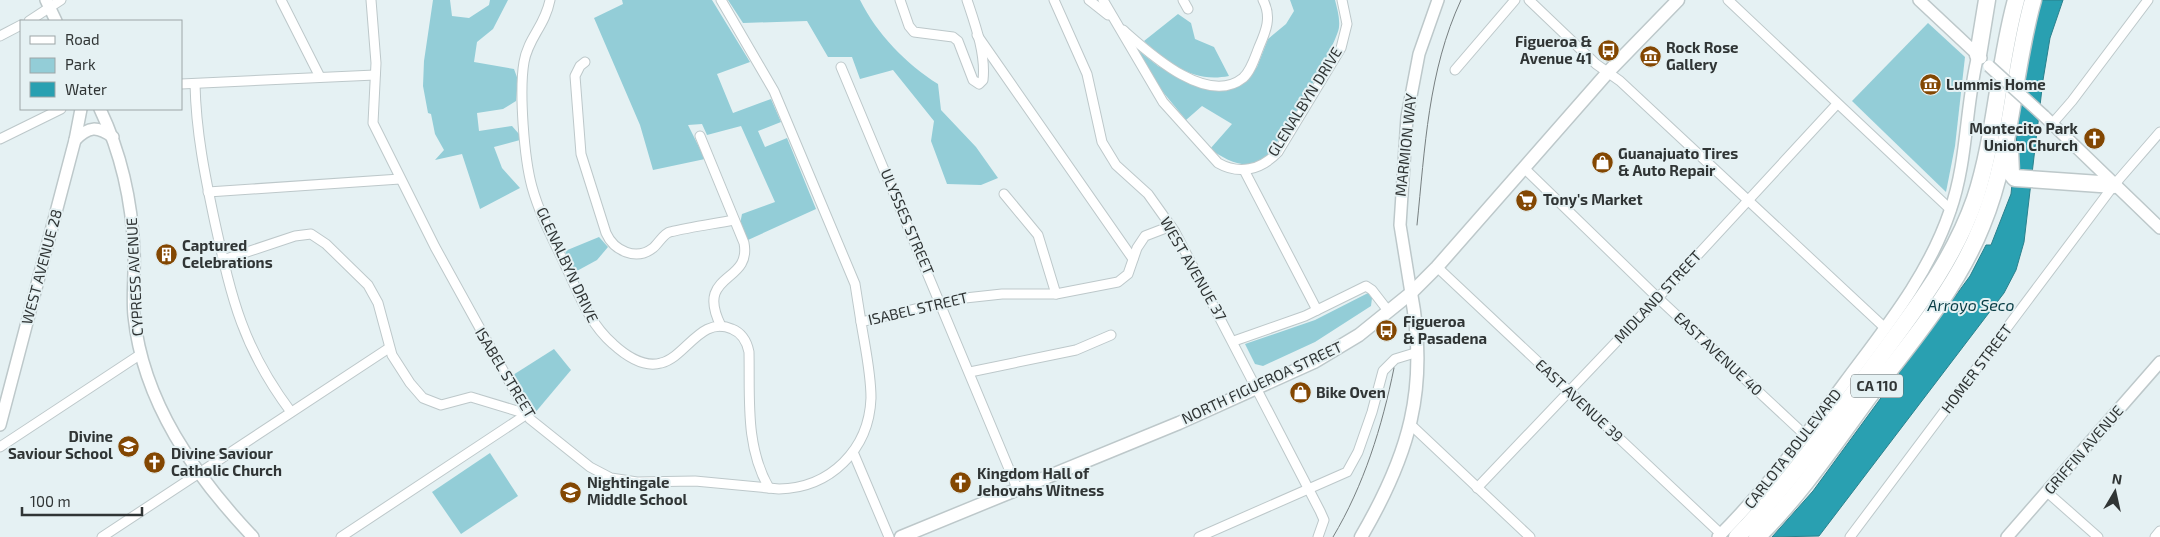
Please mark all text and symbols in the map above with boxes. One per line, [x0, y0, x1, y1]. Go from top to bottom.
legend [20, 20, 182, 110]
text: Road [65, 30, 100, 48]
place label: Figueroa & Avenue 41 [1515, 32, 1592, 67]
place label: Rock Rose Gallery [1666, 38, 1739, 74]
bus stop icon: Figueroa & Avenue 41 [1596, 39, 1620, 63]
street label: GLENALBYN DRIVE [1263, 44, 1345, 159]
museum icon: Rock Rose Gallery [1638, 45, 1662, 69]
text: Park [65, 55, 96, 73]
museum icon: Lummis Home [1918, 73, 1942, 97]
place label: Lummis Home [1946, 75, 2046, 93]
text: Water [65, 80, 107, 98]
street label: MARMION WAY [1391, 92, 1419, 197]
place label: Montecito Park Union Church [1969, 119, 2079, 154]
church icon: Montecito Park Union Church [2082, 126, 2106, 150]
place label: Guanajuato Tires & Auto Repair [1618, 144, 1738, 179]
shop icon: Guanajuato Tires & Auto Repair [1590, 151, 1614, 175]
street label: ULYSSES STREET [877, 166, 939, 278]
supermarket icon: Tony's Market [1515, 188, 1539, 212]
place label: Tony's Market [1543, 190, 1643, 209]
street label: GLENALBYN DRIVE [533, 204, 603, 325]
street label: WEST AVENUE 28 [17, 207, 65, 326]
street label: WEST AVENUE 37 [1157, 213, 1231, 324]
street label: CYPRESS AVENUE [122, 217, 146, 337]
place label: Captured Celebrations [182, 236, 273, 271]
building icon: Captured Celebrations [154, 243, 178, 267]
street label: MIDLAND STREET [1610, 246, 1705, 346]
street label: ISABEL STREET [866, 288, 970, 328]
water label: Arroyo Seco [1927, 295, 2014, 315]
street label: EAST AVENUE 40 [1671, 308, 1767, 399]
place label: Figueroa & Pasadena [1403, 312, 1487, 347]
bus stop icon: Figueroa & Pasadena [1375, 319, 1399, 343]
street label: HOMER STREET [1937, 320, 2015, 416]
street label: ISABEL STREET [472, 324, 540, 421]
street label: NORTH FIGUEROA STREET [1178, 337, 1345, 427]
street label: EAST AVENUE 39 [1532, 355, 1627, 445]
road number: CA 110 [1851, 374, 1903, 398]
shop icon: Bike Oven [1288, 381, 1312, 405]
place label: Bike Oven [1316, 383, 1386, 401]
street label: CARLOTA BOULEVARD [1740, 385, 1845, 512]
street label: GRIFFIN AVENUE [2040, 402, 2128, 498]
place label: Divine Saviour School [8, 427, 113, 462]
school or university icon: Divine Saviour School [117, 434, 141, 458]
place label: Divine Saviour Catholic Church [171, 444, 282, 479]
church icon: Divine Saviour Catholic Church [143, 451, 167, 475]
place label: Kingdom Hall of Jehovahs Witness [977, 464, 1104, 499]
north arrow [2090, 467, 2140, 517]
church icon: Kingdom Hall of Jehovahs Witness [949, 471, 973, 495]
place label: Nightingale Middle School [587, 473, 688, 508]
school or university icon: Nightingale Middle School [559, 480, 583, 504]
scale bar [22, 484, 142, 516]
text: 100 m [30, 492, 71, 510]

